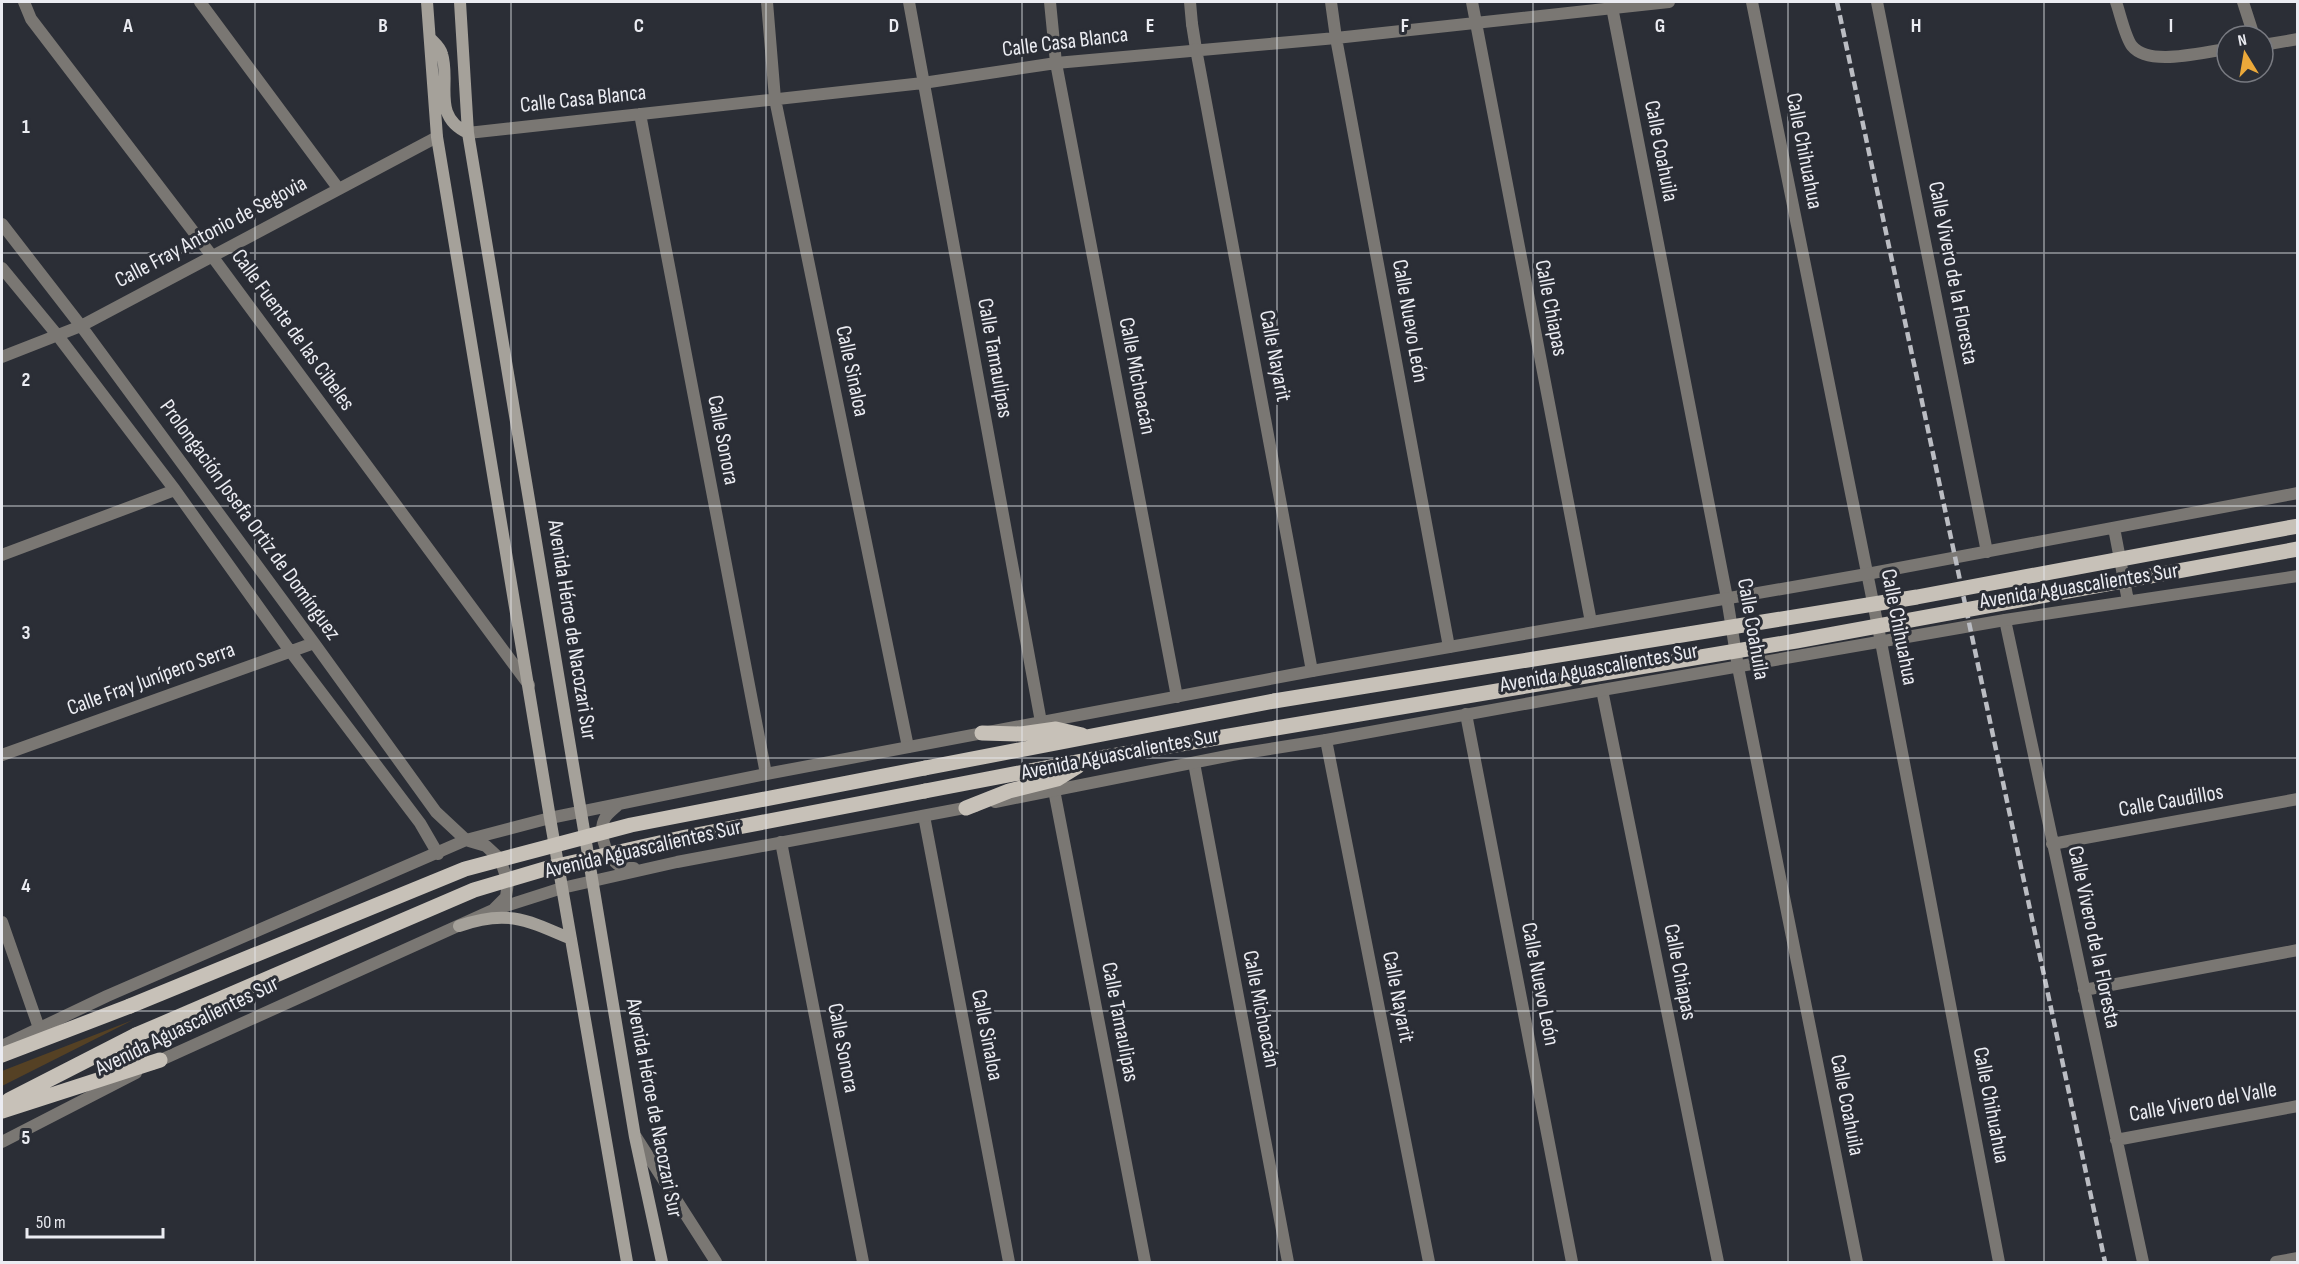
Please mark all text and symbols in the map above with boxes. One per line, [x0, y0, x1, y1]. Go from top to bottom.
text: A [122, 14, 133, 38]
text: B [378, 14, 388, 38]
text: C [634, 14, 644, 38]
text: D [889, 14, 899, 38]
text: E [1146, 14, 1154, 38]
text: F [1401, 14, 1409, 38]
text: G [1655, 14, 1665, 38]
text: H [1911, 14, 1921, 38]
text: I [2169, 14, 2173, 38]
street label: Calle Casa Blanca [1001, 21, 1129, 63]
north arrow [2215, 24, 2275, 84]
text: N [2236, 31, 2248, 51]
street label: Calle Casa Blanca [519, 79, 647, 119]
street label: Calle Chihuahua [1780, 91, 1828, 211]
street label: Calle Coahuila [1638, 98, 1684, 204]
text: 1 [22, 115, 30, 139]
street label: Calle Fray Antonio de Segovia [110, 170, 312, 294]
street label: Calle Vivero de la Floresta [1922, 179, 1984, 367]
street label: Calle Fuente de las Cibeles [225, 244, 361, 416]
street label: Calle Nuevo León [1386, 257, 1434, 385]
street label: Calle Chiapas [1528, 258, 1574, 358]
street label: Calle Tamaulipas [971, 296, 1019, 420]
street label: Calle Nayarit [1253, 308, 1297, 404]
street label: Calle Michoacán [1112, 315, 1162, 437]
street label: Calle Sinaloa [829, 323, 875, 419]
text: 2 [22, 368, 30, 392]
street label: Calle Sonora [701, 393, 745, 487]
street label: Prolongación Josefa Ortiz de Domínguez [154, 394, 346, 646]
street label: Avenida Héroe de Nacozari Sur [541, 517, 603, 742]
street label: Avenida Aguascalientes Sur [1977, 557, 2180, 615]
street label: Calle Chihuahua [1875, 567, 1923, 687]
street label: Calle Coahuila [1731, 576, 1775, 682]
text: 3 [22, 621, 31, 645]
street label: Calle Fray Junípero Serra [63, 636, 239, 722]
street label: Avenida Aguascalientes Sur [1497, 637, 1700, 699]
street label: Avenida Aguascalientes Sur [1018, 722, 1221, 787]
street label: Calle Caudillos [2117, 779, 2226, 823]
street label: Avenida Aguascalientes Sur [541, 813, 744, 885]
street label: Calle Vivero de la Floresta [2061, 843, 2127, 1031]
text: 4 [21, 874, 31, 898]
street label: Calle Nuevo León [1515, 920, 1565, 1048]
street label: Calle Chiapas [1657, 922, 1703, 1022]
street label: Calle Michoacán [1236, 948, 1286, 1070]
street label: Calle Nayarit [1376, 949, 1420, 1045]
street label: Calle Tamaulipas [1095, 960, 1145, 1084]
street label: Avenida Aguascalientes Sur [90, 970, 283, 1083]
street label: Calle Sinaloa [965, 987, 1009, 1083]
street label: Avenida Héroe de Nacozari Sur [619, 995, 688, 1220]
street label: Calle Sonora [821, 1001, 865, 1095]
street label: Calle Chihuahua [1967, 1045, 2015, 1165]
street label: Calle Coahuila [1824, 1052, 1870, 1158]
street label: Calle Vivero del Valle [2127, 1076, 2279, 1128]
text: 5 [22, 1126, 31, 1150]
scale bar [27, 1201, 164, 1239]
text: 50 m [36, 1212, 66, 1233]

